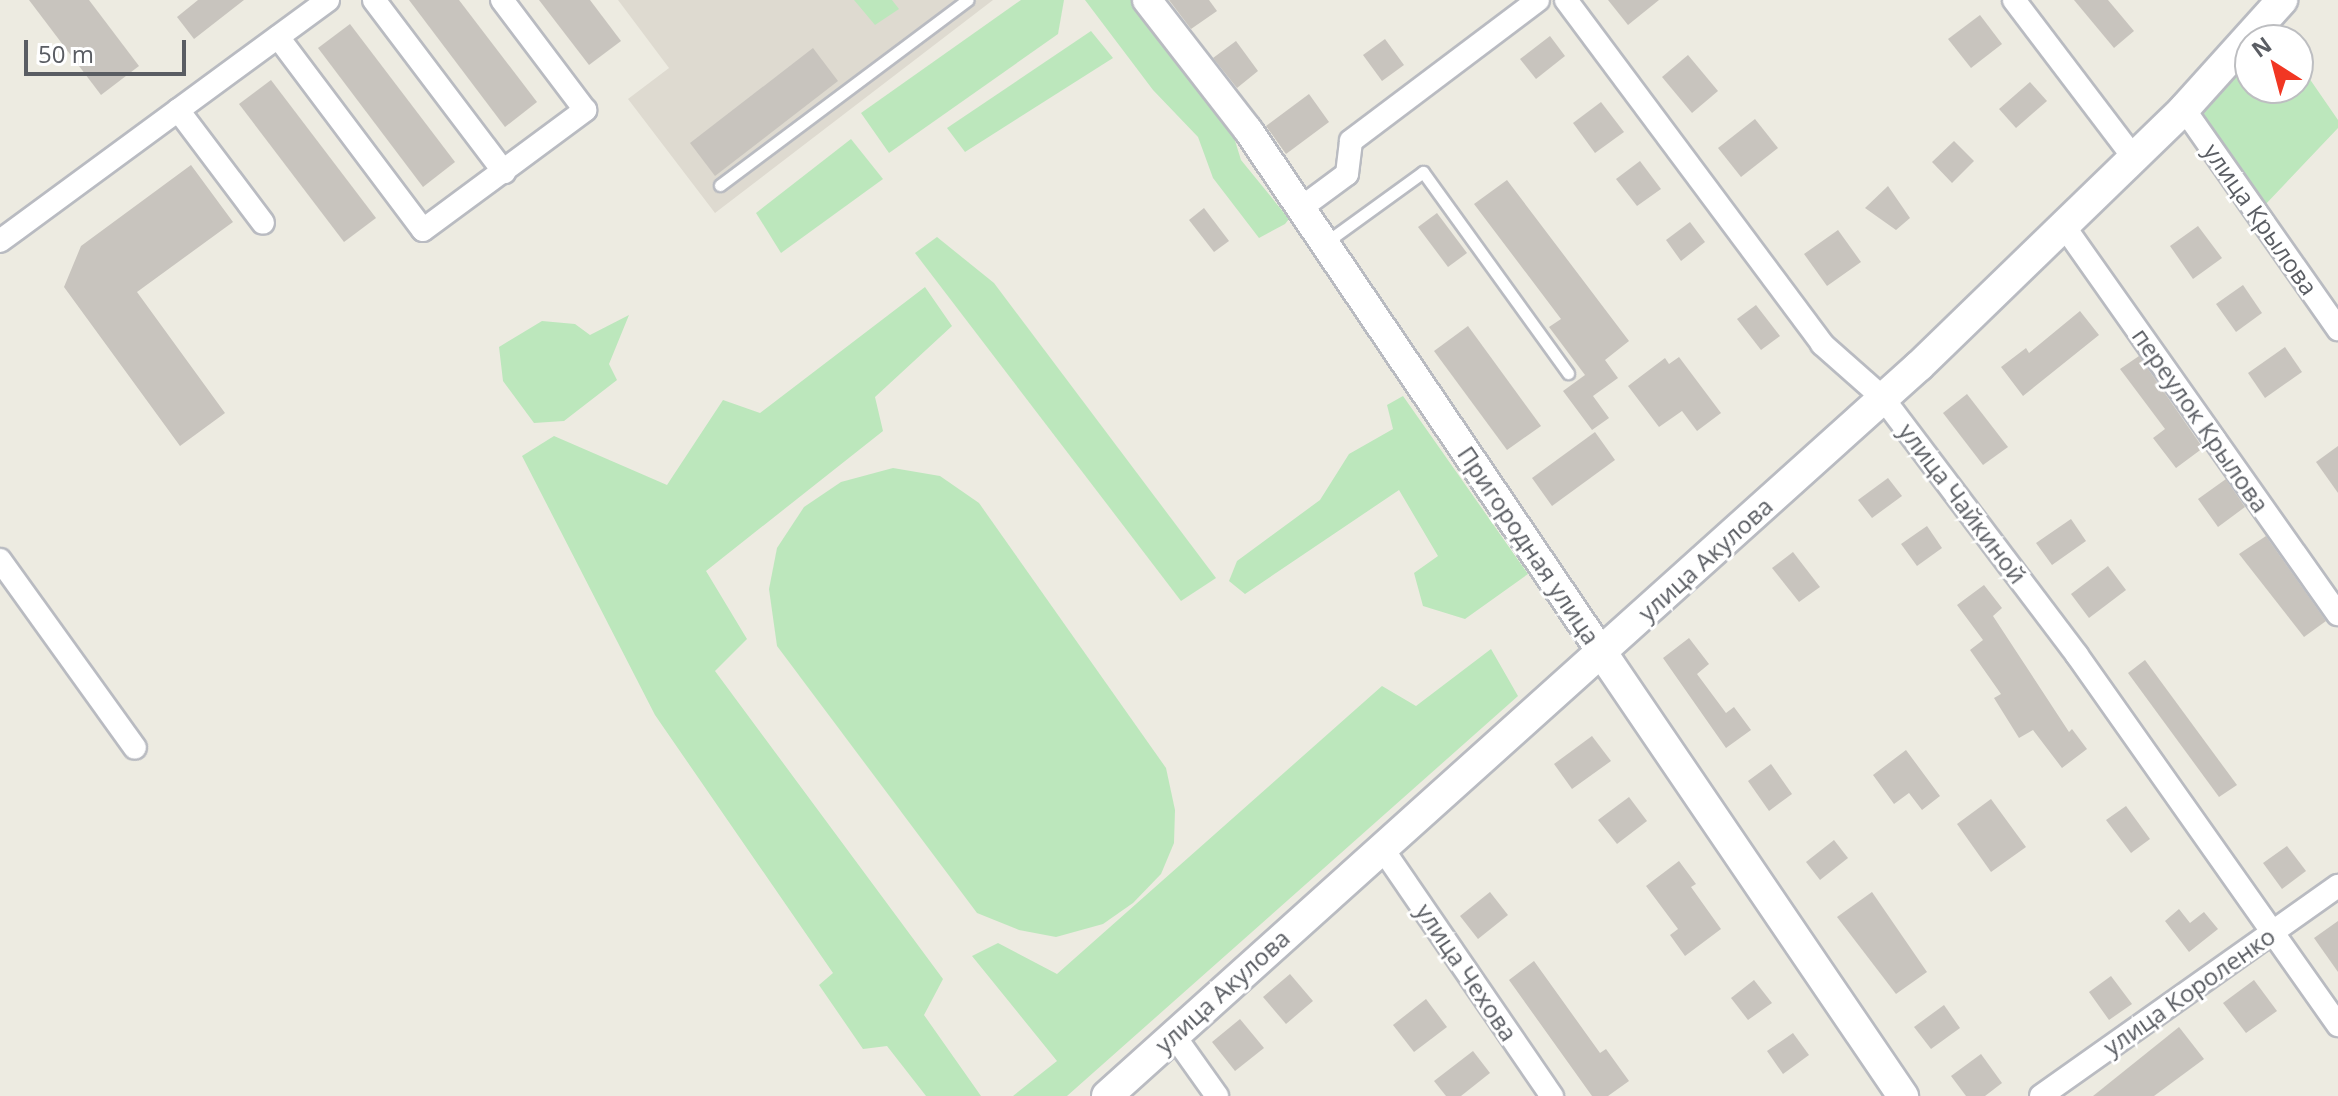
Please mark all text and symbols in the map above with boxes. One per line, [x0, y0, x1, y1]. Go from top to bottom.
scale bar [28, 24, 190, 74]
north arrow [2234, 24, 2314, 104]
text: N [2245, 29, 2277, 64]
text: 50 m [38, 37, 94, 70]
street label: улица Крылова [2198, 138, 2324, 300]
street label: переулок Крылова [2127, 322, 2275, 518]
street label: улица Чайкиной [1893, 417, 2033, 589]
street label: Пригородная улица [1452, 441, 1606, 649]
street label: улица Акулова [1632, 491, 1778, 627]
street label: улица Чехова [1410, 898, 1524, 1046]
street label: улица Короленко [2098, 921, 2280, 1061]
street label: улица Акулова [1149, 923, 1295, 1059]

